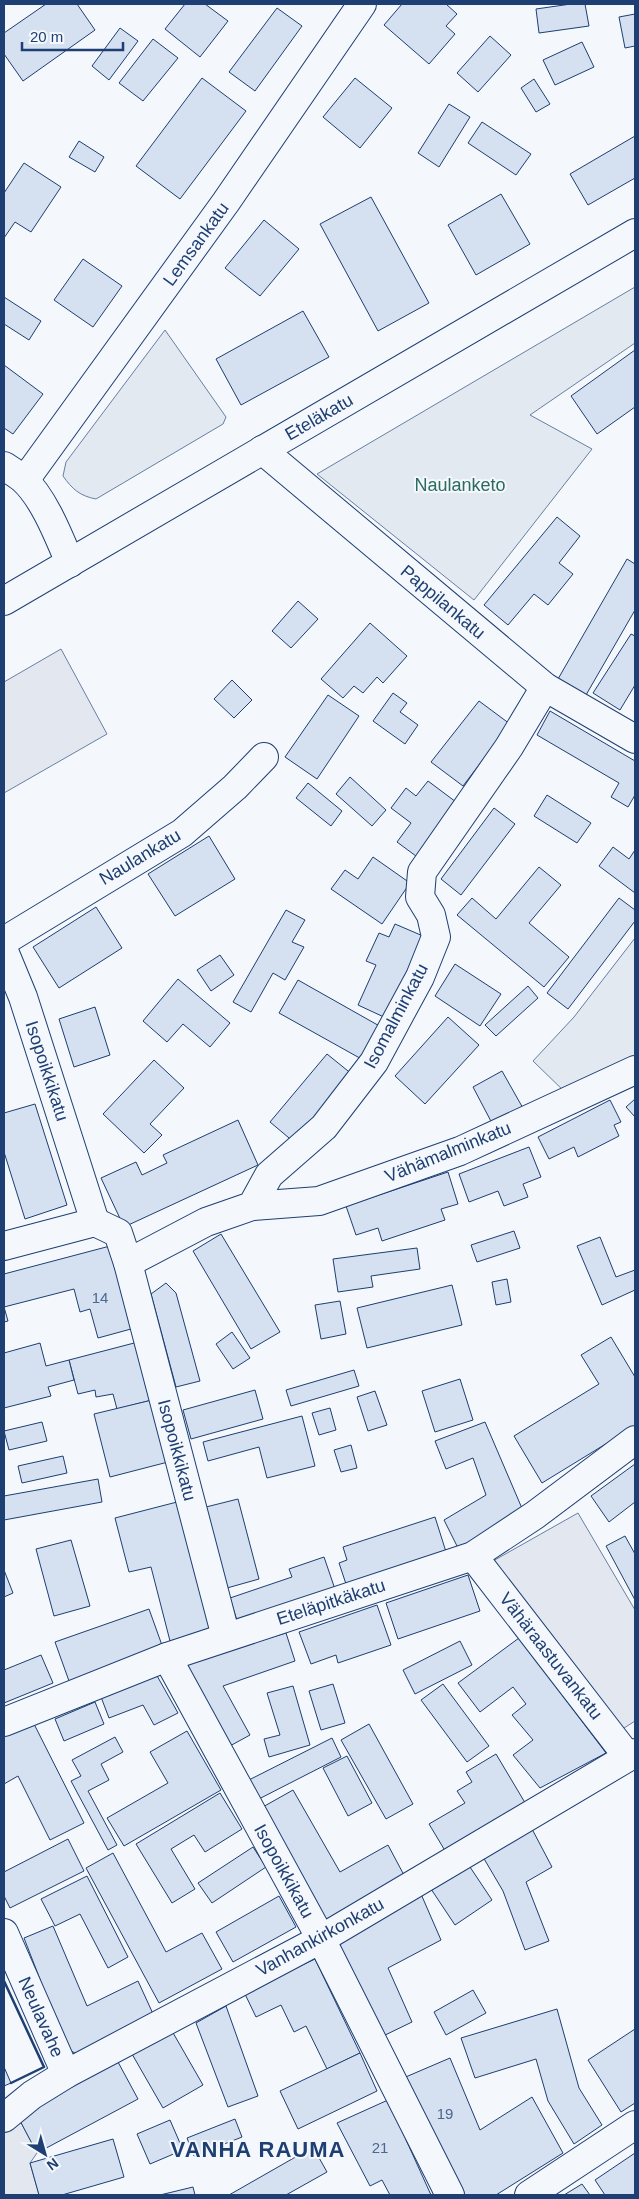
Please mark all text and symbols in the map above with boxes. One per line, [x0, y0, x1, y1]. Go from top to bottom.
scale bar [22, 20, 124, 52]
text: 20 m [30, 28, 63, 45]
street label: Lemsankatu [159, 198, 233, 290]
street label: Eteläkatu [281, 390, 357, 444]
park label: Naulanketo [414, 475, 506, 495]
street label: Pappilankatu [397, 561, 489, 643]
street label: Naulankatu [96, 825, 184, 889]
street label: Isomalminkatu [360, 960, 432, 1072]
street label: Isopoikkikatu [21, 1018, 73, 1124]
street label: Vähämalminkatu [382, 1118, 514, 1186]
house number: 14 [92, 1289, 108, 1306]
street label: Isopoikkikatu [154, 1397, 200, 1503]
street label: Eteläpitkäkatu [274, 1575, 388, 1629]
street label: Vähäraastuvankatu [495, 1589, 607, 1723]
street label: Isopoikkikatu [250, 1821, 318, 1921]
street label: Vanhankirkonkatu [253, 1894, 387, 1980]
street label: Neulavahe [14, 1974, 68, 2060]
house number: 19 [437, 2105, 453, 2122]
north arrow [20, 2129, 70, 2179]
district label: VANHA RAUMA [171, 2137, 345, 2162]
house number: 21 [372, 2139, 388, 2156]
text: N [44, 2155, 62, 2174]

